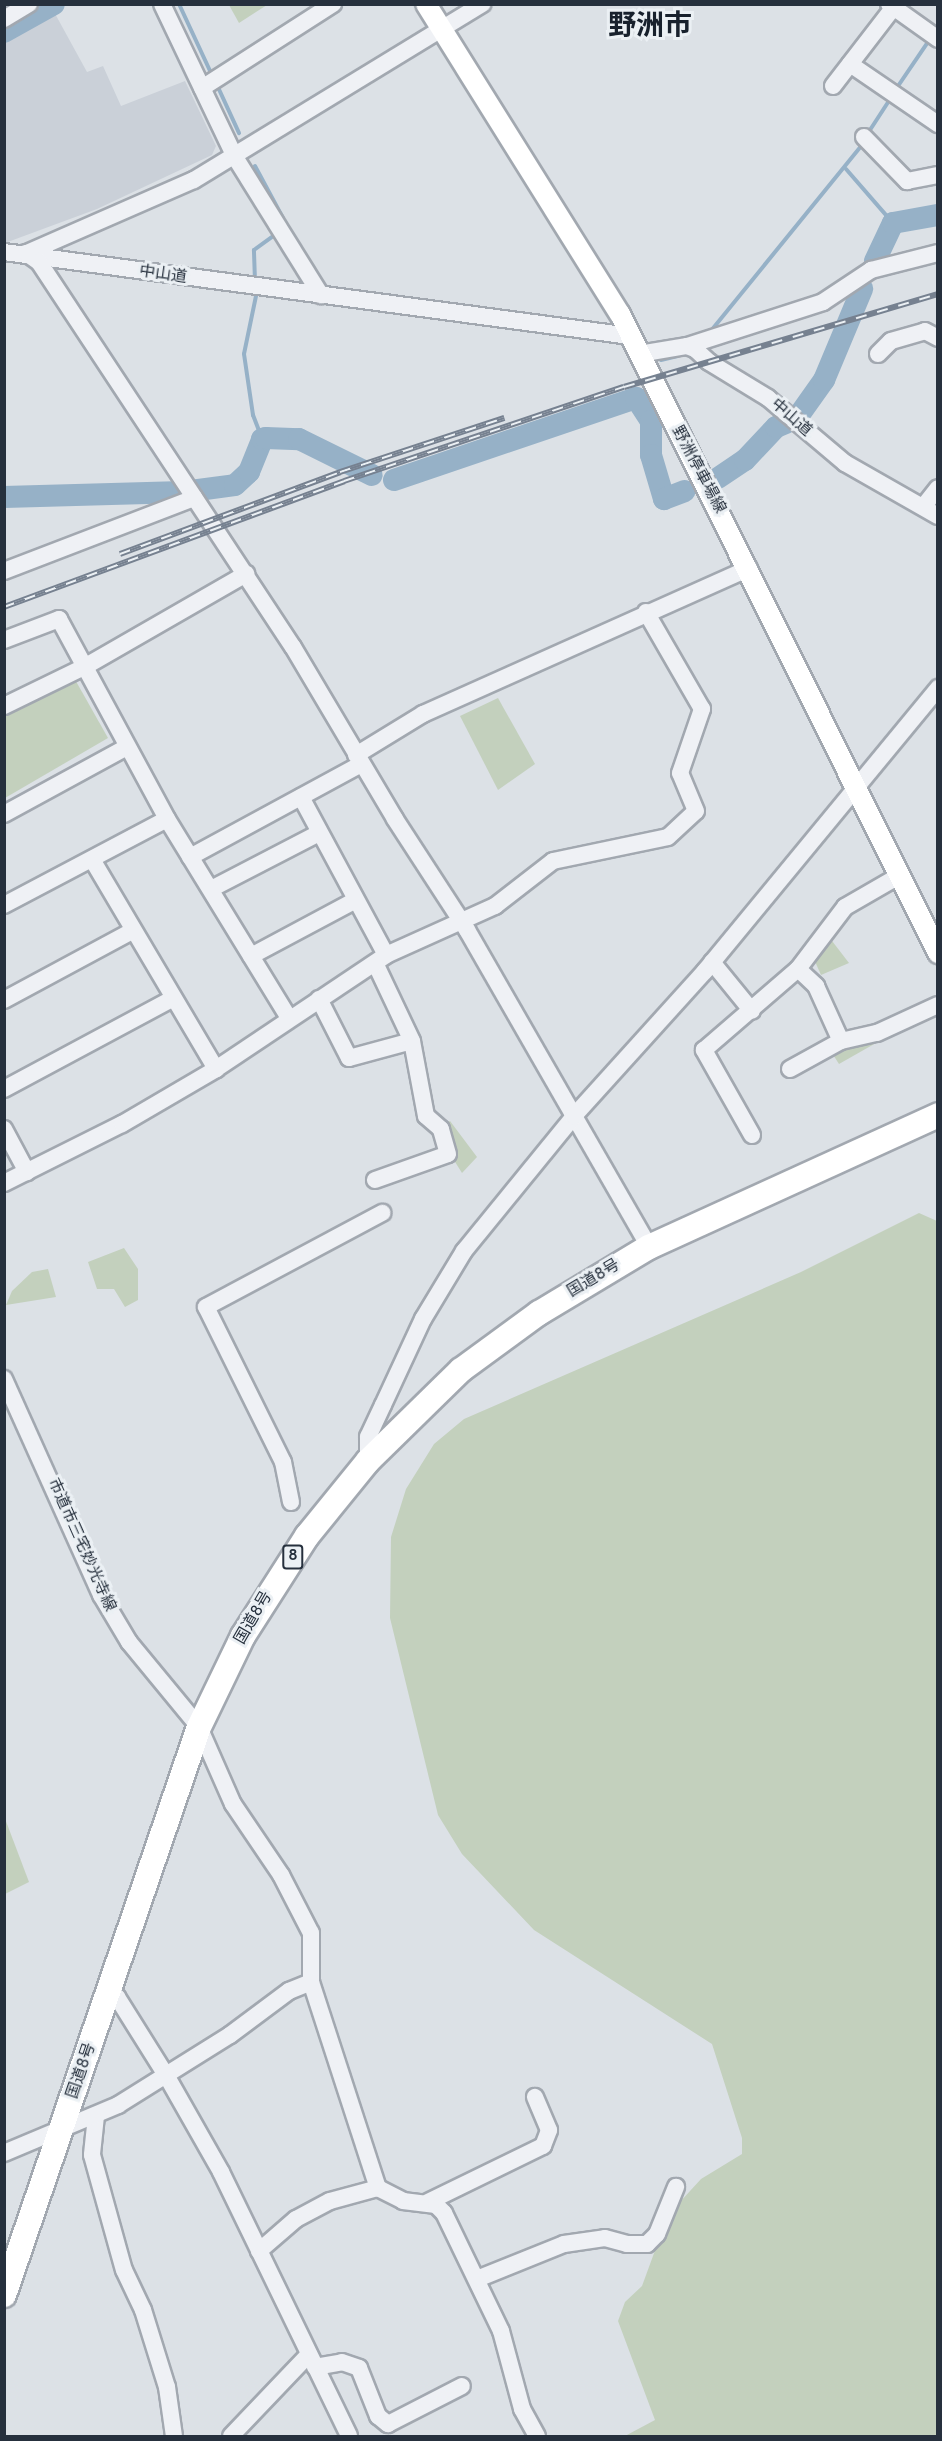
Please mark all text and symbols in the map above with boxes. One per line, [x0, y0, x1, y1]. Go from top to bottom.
district label: 野洲市 [608, 10, 692, 44]
street label: 中山道 [138, 262, 188, 288]
street label: 中山道 [767, 395, 815, 441]
street label: 野洲停車場線 [667, 423, 729, 517]
street label: 国道8号 [564, 1256, 624, 1302]
street label: 市道市三宅妙光寺線 [43, 1475, 119, 1615]
road number: 8 [281, 1545, 305, 1569]
street label: 国道8号 [231, 1588, 277, 1648]
street label: 国道8号 [64, 2041, 100, 2101]

